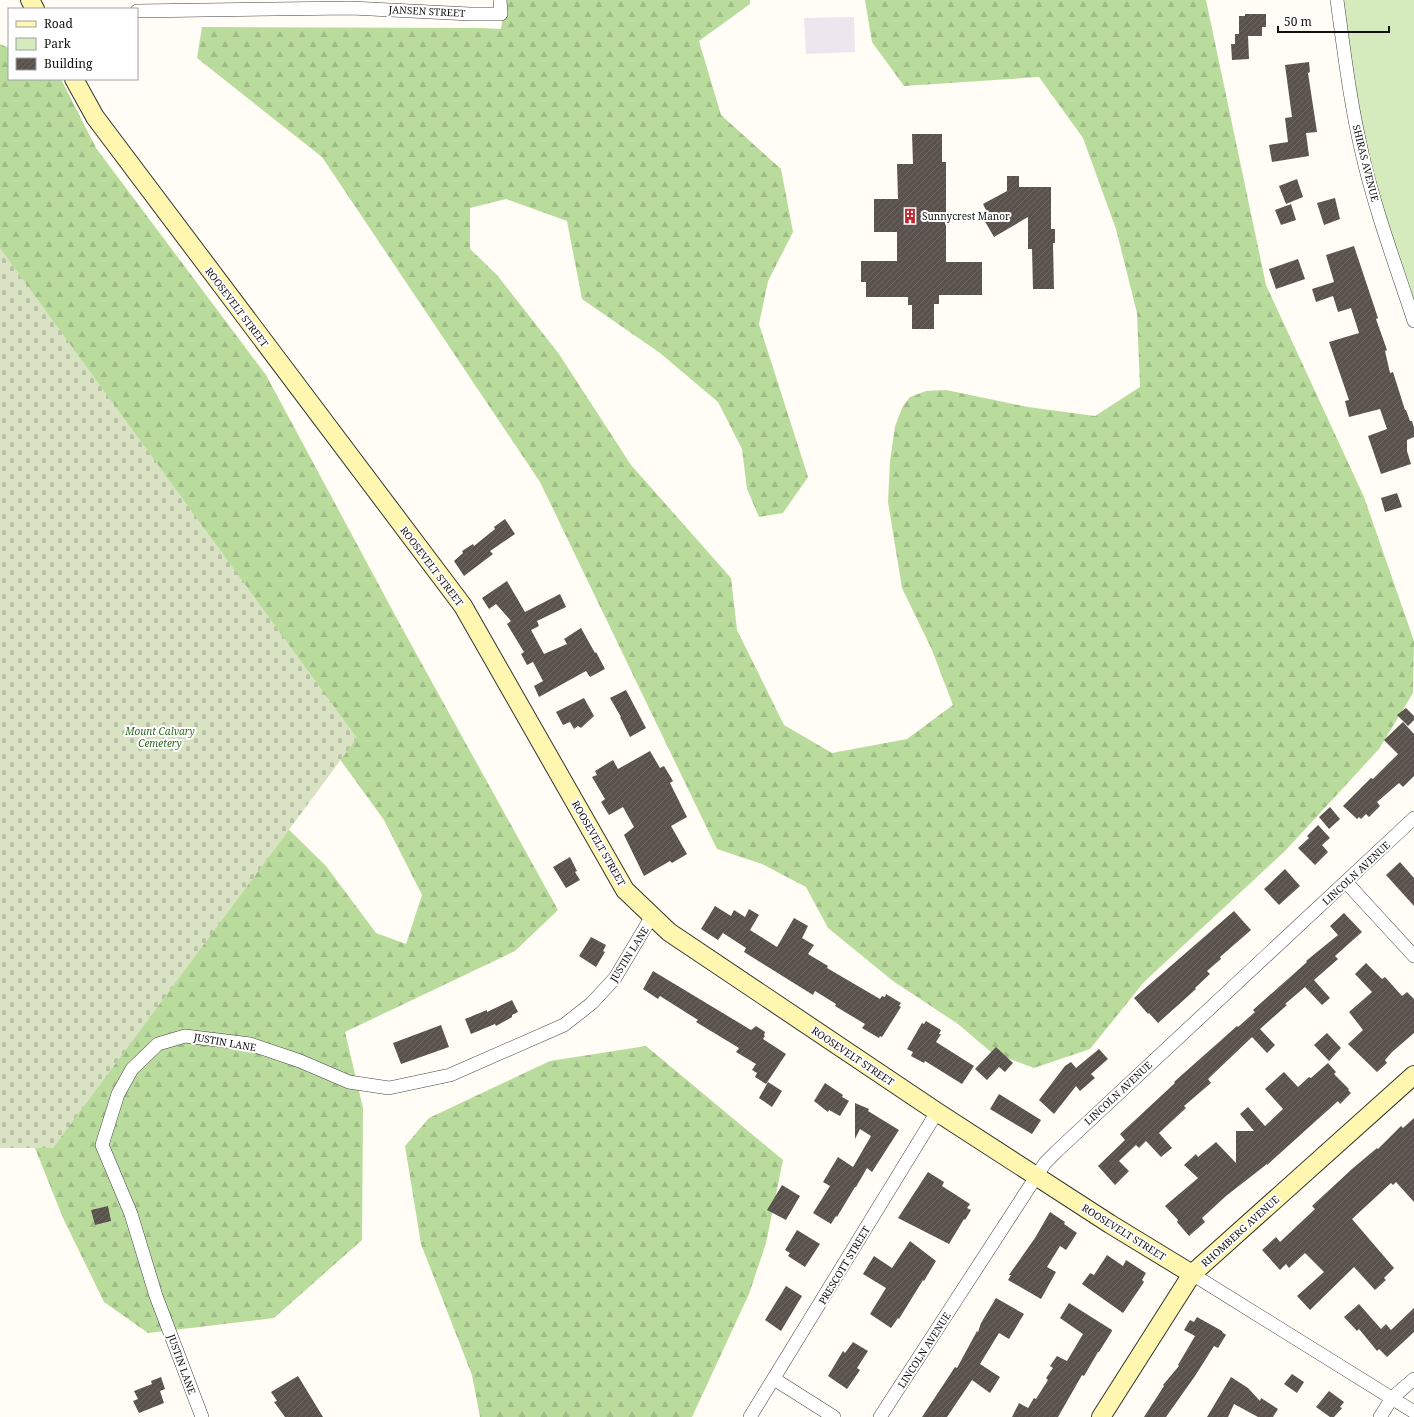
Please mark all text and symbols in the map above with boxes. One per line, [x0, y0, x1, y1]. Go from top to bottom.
street label: JANSEN STREET [387, 2, 466, 20]
legend [8, 8, 138, 80]
scale bar [1278, 8, 1389, 34]
text: 50 m [1284, 13, 1312, 30]
text: Road [44, 15, 74, 32]
text: Park [44, 35, 72, 52]
text: Building [44, 55, 93, 72]
street label: SHIRAS AVENUE [1350, 123, 1382, 203]
building icon: Sunnycrest Manor [901, 207, 919, 225]
place label: Sunnycrest Manor [922, 209, 1010, 223]
street label: ROOSEVELT STREET [202, 264, 272, 350]
street label: ROOSEVELT STREET [397, 523, 467, 609]
park label: Mount Calvary Cemetery [124, 724, 195, 750]
street label: ROOSEVELT STREET [569, 798, 629, 888]
street label: LINCOLN AVENUE [1319, 838, 1393, 908]
street label: JUSTIN LANE [606, 924, 652, 985]
street label: ROOSEVELT STREET [809, 1023, 897, 1089]
street label: JUSTIN LANE [192, 1029, 257, 1054]
street label: LINCOLN AVENUE [1081, 1058, 1155, 1128]
street label: RHOMBERG AVENUE [1198, 1192, 1282, 1270]
street label: ROOSEVELT STREET [1079, 1201, 1169, 1263]
street label: PRESCOTT STREET [815, 1223, 873, 1307]
street label: LINCOLN AVENUE [894, 1309, 954, 1391]
street label: JUSTIN LANE [164, 1331, 199, 1396]

